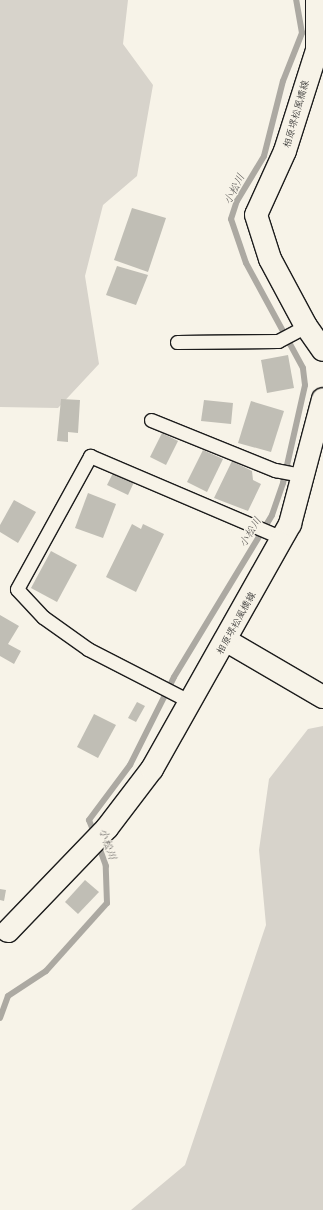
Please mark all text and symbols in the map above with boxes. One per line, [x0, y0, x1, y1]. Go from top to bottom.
street label: 相原堺松風橋線 [281, 79, 311, 149]
water label: 小松川 [221, 171, 247, 207]
water label: 小松川 [236, 514, 264, 550]
street label: 相原堺松風橋線 [214, 589, 258, 657]
water label: 小松川 [96, 826, 120, 862]

